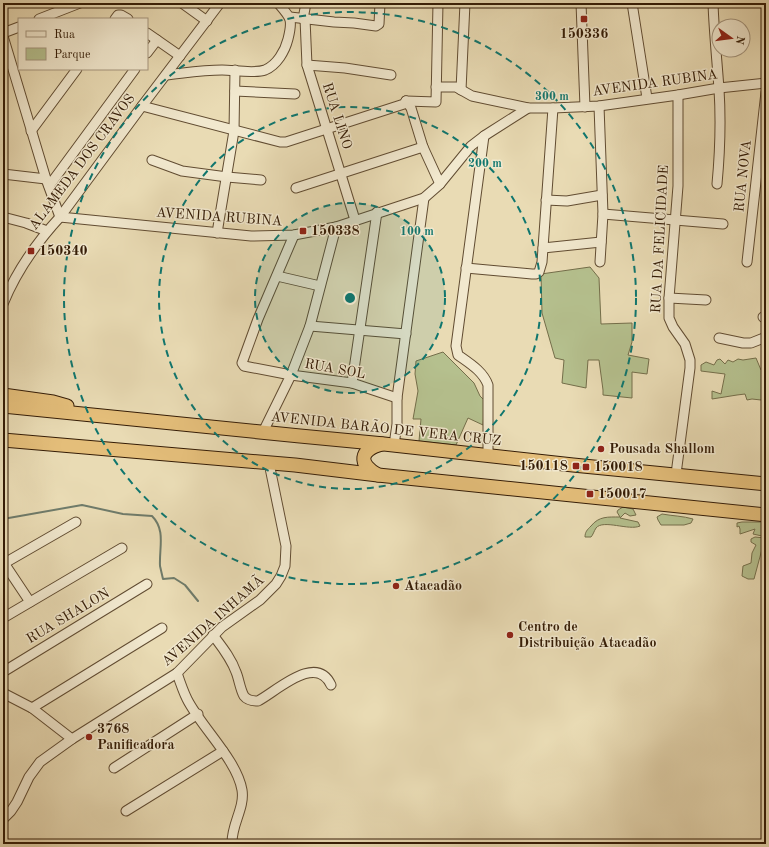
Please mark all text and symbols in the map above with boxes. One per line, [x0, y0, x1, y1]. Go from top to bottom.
marker: 150336 [579, 14, 589, 24]
legend [18, 18, 148, 70]
north arrow [711, 18, 751, 58]
place label: 150336 [560, 27, 608, 41]
text: Rua [54, 29, 75, 41]
text: N [733, 35, 746, 46]
text: Parque [54, 49, 91, 61]
street label: AVENIDA RUBINA [591, 67, 719, 99]
street label: RUA LINO [320, 81, 354, 151]
street label: ALAMEDA DOS CRAVOS [26, 91, 138, 233]
text: 300 m [535, 91, 569, 103]
street label: RUA NOVA [732, 139, 754, 213]
text: 200 m [468, 158, 502, 170]
street label: RUA DA FELICIDADE [649, 164, 671, 314]
street label: AVENIDA RUBINA [155, 206, 283, 228]
place label: 150338 [311, 224, 360, 238]
marker: 150338 [298, 226, 308, 236]
text: 100 m [400, 226, 434, 238]
place label: 150340 [39, 244, 88, 258]
marker: 150340 [26, 246, 36, 256]
centre of rings [343, 291, 357, 305]
street label: RUA SOL [303, 357, 367, 381]
street label: AVENIDA BARÃO DE VERA CRUZ [270, 407, 502, 448]
place label: Pousada Shallom [609, 442, 715, 456]
marker: Pousada Shallom [596, 444, 606, 454]
place label: 150118 [519, 459, 568, 473]
place label: 150018 [594, 460, 643, 474]
marker: 150118 [571, 461, 581, 471]
marker: 150018 [581, 462, 591, 472]
place label: 150017 [598, 487, 647, 501]
marker: 150017 [585, 489, 595, 499]
street label: AVENIDA INHAMÃ [157, 571, 267, 669]
place label: Atacadão [404, 579, 462, 593]
marker: Atacadão [391, 581, 401, 591]
street label: RUA SHALON [24, 586, 112, 646]
place label: Centro de Distribuição Atacadão [518, 620, 657, 650]
marker: Centro de Distribuição Atacadão [505, 630, 515, 640]
place label: 3768 Panificadora [97, 722, 175, 752]
marker: 3768 Panificadora [84, 732, 94, 742]

